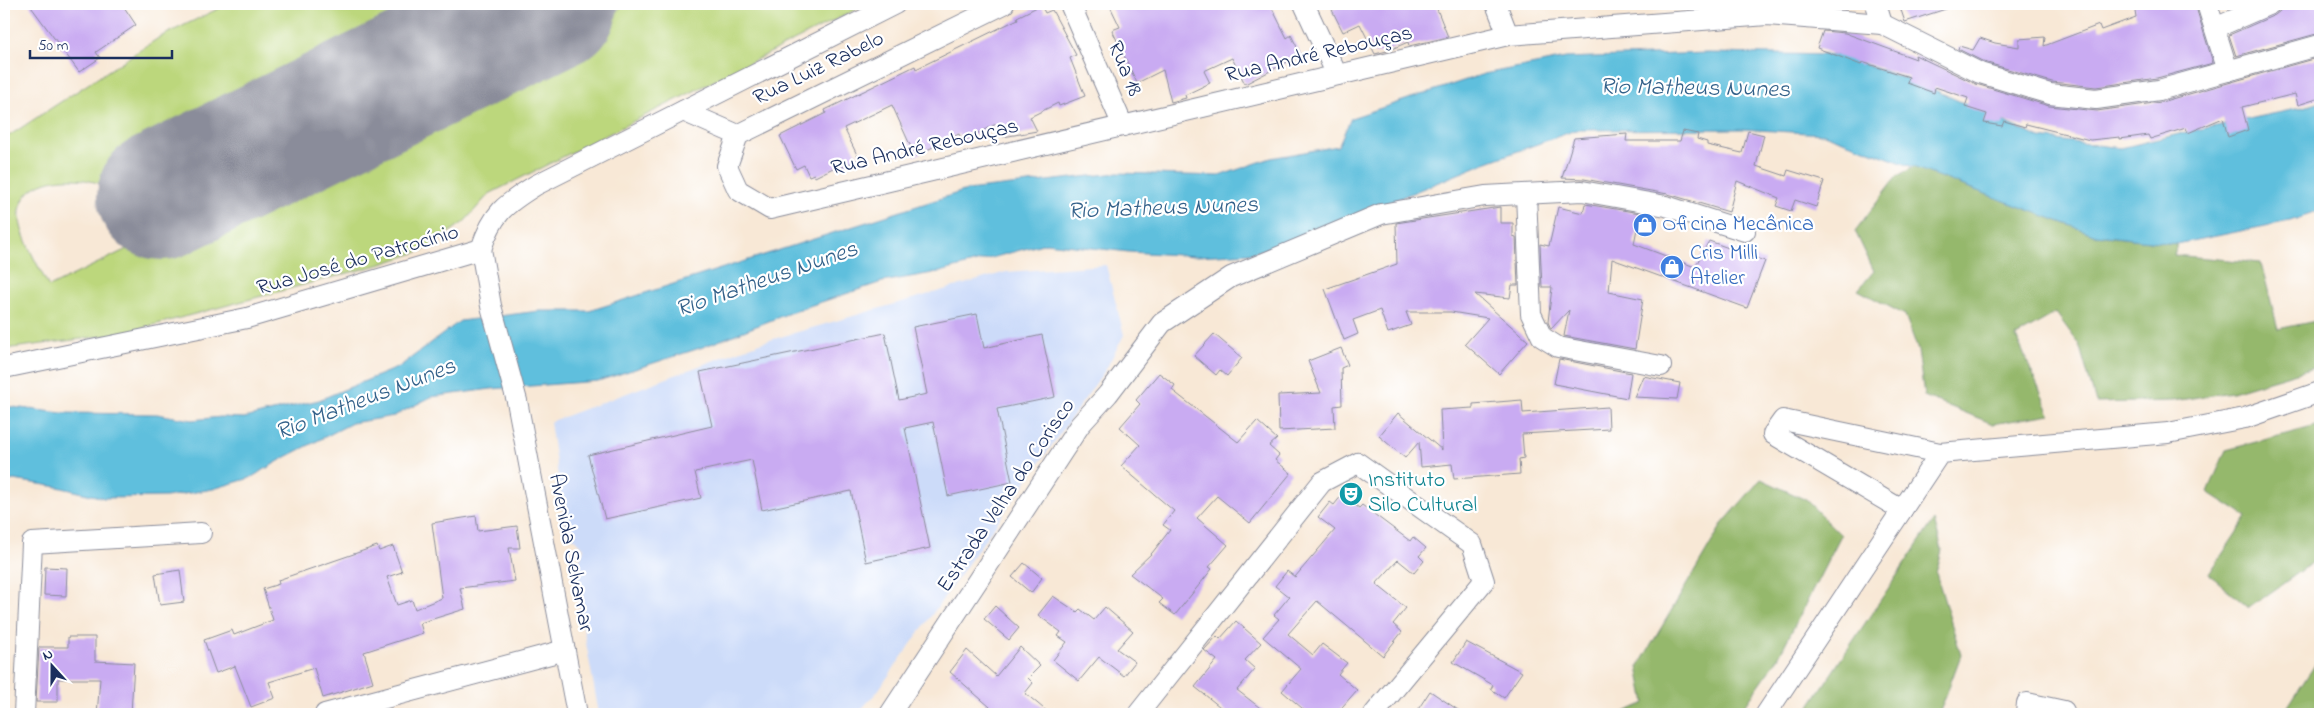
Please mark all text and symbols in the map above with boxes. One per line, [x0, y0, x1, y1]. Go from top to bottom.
street label: Rua André Rebouças [1222, 18, 1416, 92]
street label: Rua Luiz Rabelo [748, 23, 890, 115]
scale bar [30, 28, 172, 60]
text: 50 m [38, 35, 69, 57]
street label: Rua 18 [1098, 36, 1150, 102]
water label: Rio Matheus Nunes [1600, 70, 1791, 108]
street label: Rua André Rebouças [828, 111, 1022, 185]
water label: Rio Matheus Nunes [1067, 188, 1260, 230]
place label: Oficina Mecânica [1662, 209, 1814, 241]
shop icon: Oficina Mecânica [1632, 212, 1658, 238]
street label: Rua José do Patrocínio [253, 217, 463, 305]
water label: Rio Matheus Nunes [671, 232, 863, 328]
place label: Cris Milli Atelier [1690, 238, 1758, 295]
shop icon: Cris Milli Atelier [1659, 254, 1685, 280]
water label: Rio Matheus Nunes [271, 349, 462, 450]
street label: Estrada Velha do Corisco [930, 392, 1084, 600]
place label: Instituto Silo Cultural [1368, 465, 1477, 522]
street label: Avenida Selvamar [539, 471, 601, 635]
theatre icon: Instituto Silo Cultural [1338, 481, 1364, 507]
north arrow [28, 640, 78, 690]
text: N [40, 644, 56, 667]

